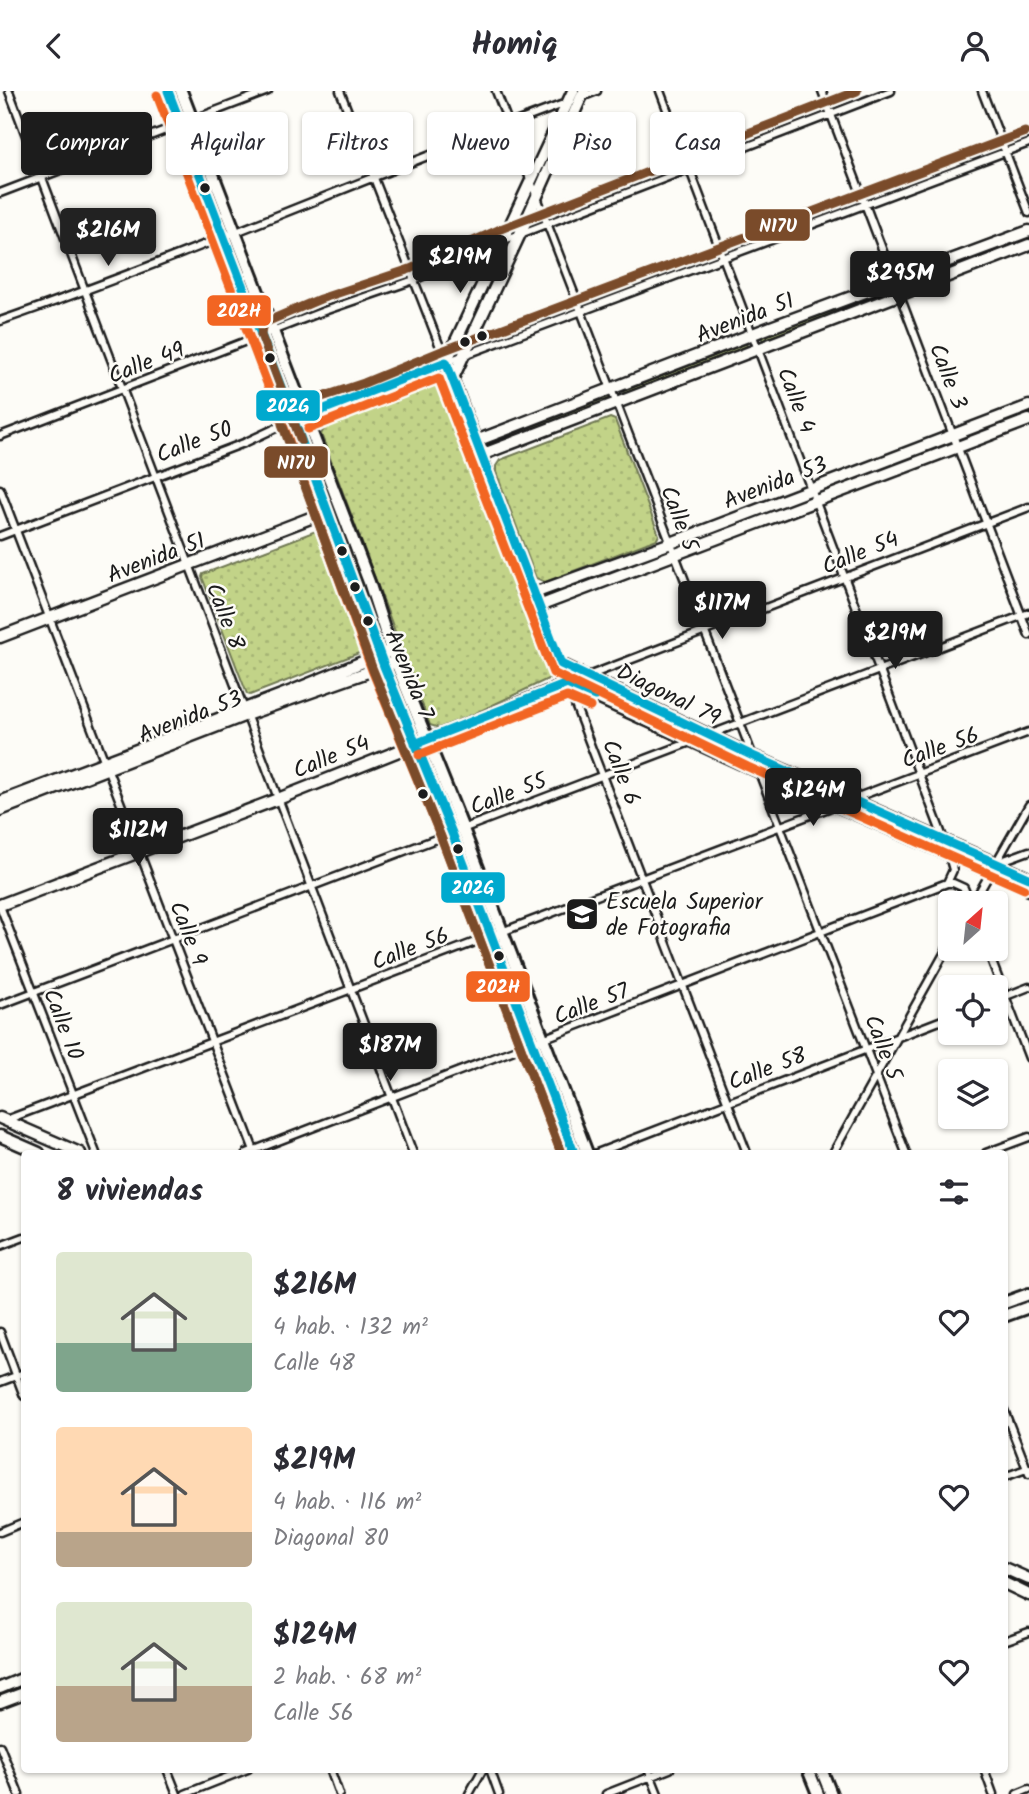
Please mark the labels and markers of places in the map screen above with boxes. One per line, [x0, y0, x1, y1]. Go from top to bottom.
unlabelled marker [198, 181, 212, 195]
pin: $216M [59, 209, 157, 268]
pin: $219M [411, 235, 509, 295]
pin: $295M [851, 251, 949, 311]
unlabelled marker [475, 329, 489, 343]
unlabelled marker [458, 335, 472, 349]
unlabelled marker [263, 351, 277, 365]
unlabelled marker [335, 544, 349, 558]
unlabelled marker [348, 580, 362, 594]
pin: $117M [673, 581, 771, 641]
pin: $219M [846, 611, 944, 671]
unlabelled marker [361, 614, 375, 628]
pin: $124M [764, 769, 862, 828]
unlabelled marker [416, 787, 430, 801]
pin: $112M [89, 809, 187, 868]
unlabelled marker [451, 842, 465, 856]
place label: Escuela Superior de Fotografia [606, 885, 764, 947]
school or university icon: Escuela Superior de Fotografia [563, 895, 601, 933]
unlabelled marker [492, 949, 506, 963]
pin: $187M [341, 1023, 439, 1083]

